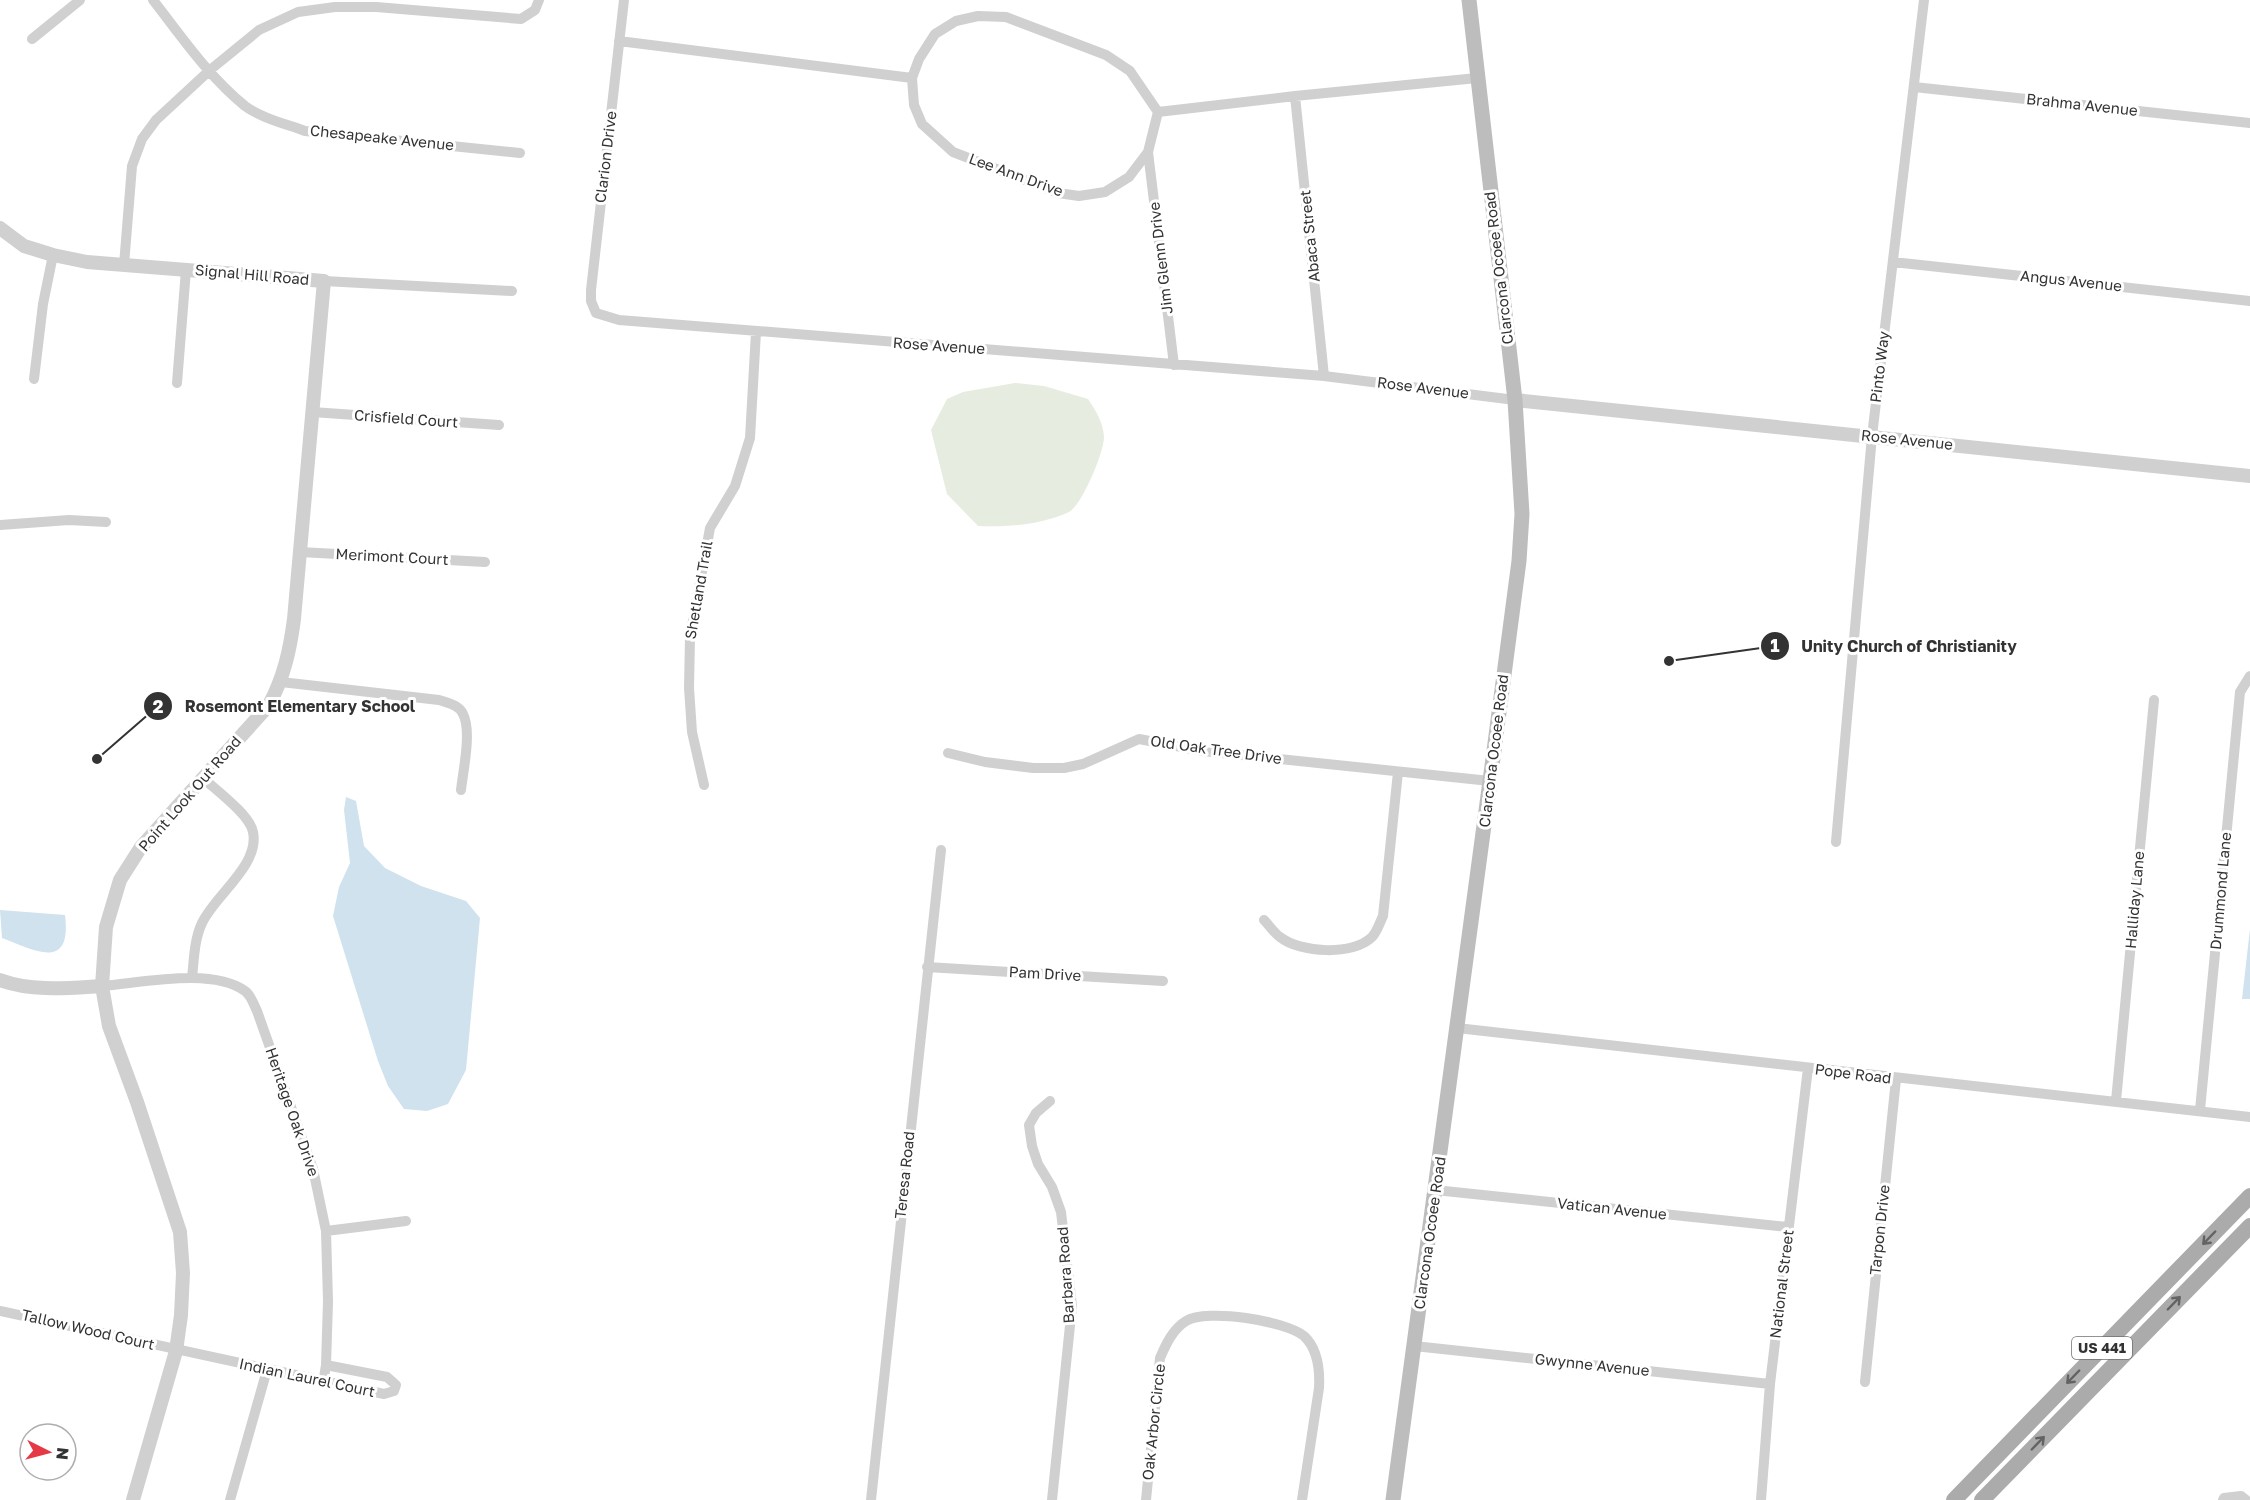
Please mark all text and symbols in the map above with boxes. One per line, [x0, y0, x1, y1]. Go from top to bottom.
street label: Brahma Avenue [2026, 89, 2139, 119]
street label: Clarion Drive [590, 110, 620, 204]
street label: Chesapeake Avenue [309, 121, 455, 154]
street label: Lee Ann Drive [967, 149, 1066, 200]
street label: Abaca Street [1295, 189, 1323, 283]
street label: Clarcona Ocoee Road [1480, 191, 1516, 346]
street label: Jim Glenn Drive [1144, 201, 1176, 315]
street label: Signal Hill Road [194, 260, 310, 288]
street label: Angus Avenue [2019, 266, 2123, 294]
street label: Pinto Way [1866, 329, 1892, 404]
street label: Rose Avenue [892, 333, 986, 357]
street label: Rose Avenue [1376, 372, 1470, 402]
street label: Crisfield Court [353, 405, 459, 431]
street label: Rose Avenue [1860, 425, 1954, 453]
street label: Shetland Trail [680, 539, 716, 641]
street label: Merimont Court [335, 544, 449, 568]
callout: Unity Church of Christianity [1760, 629, 2029, 663]
text: 1 [1770, 634, 1780, 656]
text: Unity Church of Christianity [1801, 636, 2017, 656]
street label: Clarcona Ocoee Road [1475, 673, 1511, 828]
callout: Rosemont Elementary School [143, 689, 428, 723]
text: 2 [153, 695, 164, 717]
text: Rosemont Elementary School [185, 696, 416, 716]
street label: Old Oak Tree Drive [1149, 731, 1283, 767]
street label: Point Look Out Road [134, 732, 244, 855]
street label: Drummond Lane [2206, 831, 2234, 951]
street label: Halliday Lane [2121, 850, 2147, 950]
street label: Pam Drive [1008, 962, 1082, 984]
street label: Heritage Oak Drive [262, 1045, 324, 1179]
street label: Pope Road [1814, 1059, 1892, 1087]
street label: Teresa Road [890, 1130, 918, 1220]
street label: Clarcona Ocoee Road [1409, 1155, 1449, 1310]
street label: Tarpon Drive [1865, 1184, 1893, 1276]
street label: Vatican Avenue [1556, 1193, 1668, 1223]
street label: Barbara Road [1053, 1226, 1077, 1324]
street label: National Street [1765, 1228, 1797, 1339]
one-way arrow [2202, 1230, 2216, 1245]
one-way arrow [2167, 1296, 2181, 1311]
street label: Tallow Wood Court [20, 1305, 156, 1353]
road number: US 441 [2072, 1337, 2132, 1359]
street label: Gwynne Avenue [1534, 1349, 1651, 1379]
street label: Indian Laurel Court [238, 1354, 377, 1400]
street label: Oak Arbor Circle [1138, 1362, 1168, 1481]
one-way arrow [2066, 1370, 2080, 1385]
north arrow [18, 1422, 78, 1482]
one-way arrow [2031, 1436, 2045, 1451]
text: N [52, 1446, 73, 1461]

